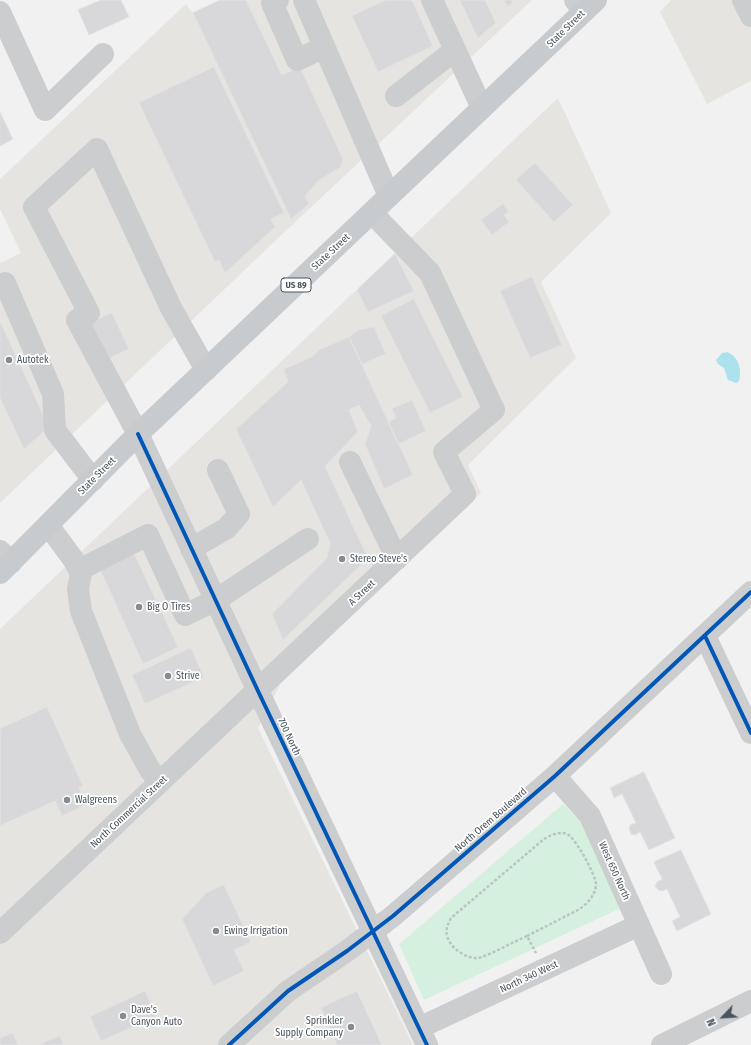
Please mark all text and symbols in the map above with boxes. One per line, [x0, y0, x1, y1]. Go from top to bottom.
street label: State Street [545, 8, 587, 50]
street label: State Street [309, 231, 353, 273]
road number: US 89 [281, 278, 311, 292]
place label: Autotek [17, 354, 49, 366]
marker: Autotek [4, 355, 14, 365]
street label: State Street [76, 455, 118, 497]
place label: Stereo Steve's [350, 553, 407, 565]
marker: Stereo Steve's [337, 554, 347, 564]
street label: A Street [346, 578, 378, 608]
place label: Big O Tires [147, 601, 190, 613]
marker: Big O Tires [134, 602, 144, 612]
place label: Strive [176, 670, 200, 682]
marker: Strive [163, 671, 173, 681]
street label: 700 North [275, 716, 303, 758]
street label: North Commercial Street [88, 773, 170, 851]
street label: North Orem Boulevard [453, 785, 529, 855]
place label: Walgreens [75, 794, 117, 806]
marker: Walgreens [62, 795, 72, 805]
street label: West 650 North [596, 840, 632, 902]
place label: Ewing Irrigation [224, 925, 288, 937]
marker: Ewing Irrigation [211, 926, 221, 936]
street label: North 340 West [498, 958, 560, 996]
north arrow [703, 997, 743, 1037]
place label: Dave's Canyon Auto [131, 1004, 182, 1028]
marker: Dave's Canyon Auto [118, 1011, 128, 1021]
place label: Sprinkler Supply Company [275, 1015, 343, 1038]
text: N [704, 1017, 719, 1028]
marker: Sprinkler Supply Company [346, 1022, 356, 1032]

